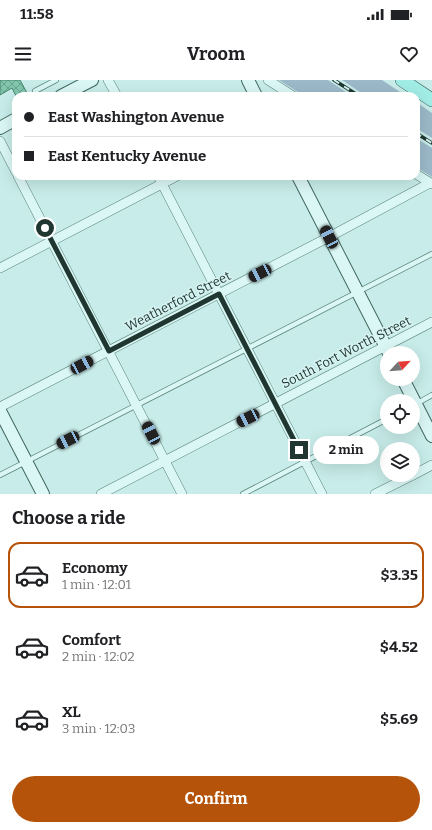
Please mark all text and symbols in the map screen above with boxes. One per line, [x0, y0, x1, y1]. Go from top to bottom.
text: 11:58 [20, 5, 54, 23]
icon: menu [12, 43, 34, 65]
text: Vroom [187, 43, 245, 65]
icon: heart [398, 43, 420, 65]
text: East Washington Avenue [48, 108, 224, 126]
text: East Kentucky Avenue [48, 147, 206, 165]
route start [36, 219, 54, 237]
car [318, 224, 340, 250]
car [247, 262, 273, 284]
street label: Weatherford Street [123, 268, 233, 334]
street label: South Fort Worth Street [279, 313, 413, 391]
north arrow [380, 346, 420, 386]
map controls [380, 346, 420, 482]
car [69, 354, 95, 376]
button: locate [380, 394, 420, 434]
car [235, 407, 261, 429]
car [140, 420, 162, 446]
car [55, 429, 81, 451]
callout: 2 min [313, 436, 379, 464]
route end [290, 441, 308, 459]
text: 2 min [329, 442, 363, 457]
button: layers [380, 442, 420, 482]
text: Choose a ride [12, 507, 125, 529]
icon: car [14, 557, 50, 593]
text: Economy [62, 559, 128, 577]
text: $3.35 [381, 566, 418, 584]
text: 1 min · 12:01 [62, 577, 131, 592]
icon: car [14, 629, 50, 665]
text: Comfort [62, 631, 121, 649]
text: $4.52 [380, 638, 418, 656]
text: 2 min · 12:02 [62, 649, 135, 664]
icon: car [14, 701, 50, 737]
text: XL [62, 703, 81, 721]
text: $5.69 [380, 710, 418, 728]
text: 3 min · 12:03 [62, 721, 135, 736]
button: Confirm [12, 776, 420, 822]

